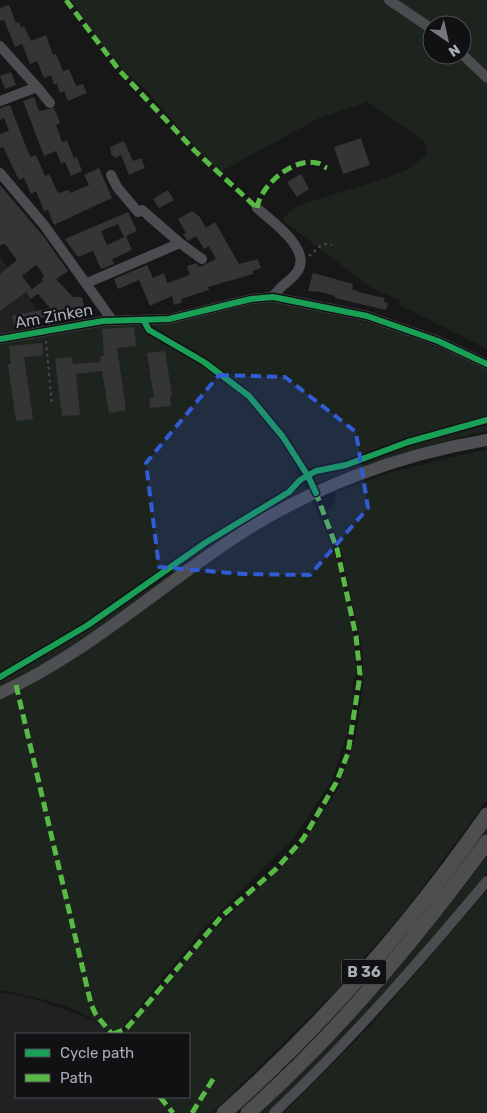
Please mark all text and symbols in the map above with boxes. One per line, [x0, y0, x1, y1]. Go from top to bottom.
north arrow [422, 15, 472, 65]
text: N [445, 40, 463, 60]
street label: Am Zinken [14, 300, 94, 332]
road number: B 36 [342, 960, 386, 984]
legend [15, 1033, 190, 1098]
text: Cycle path [60, 1044, 134, 1062]
text: Path [60, 1069, 93, 1087]

